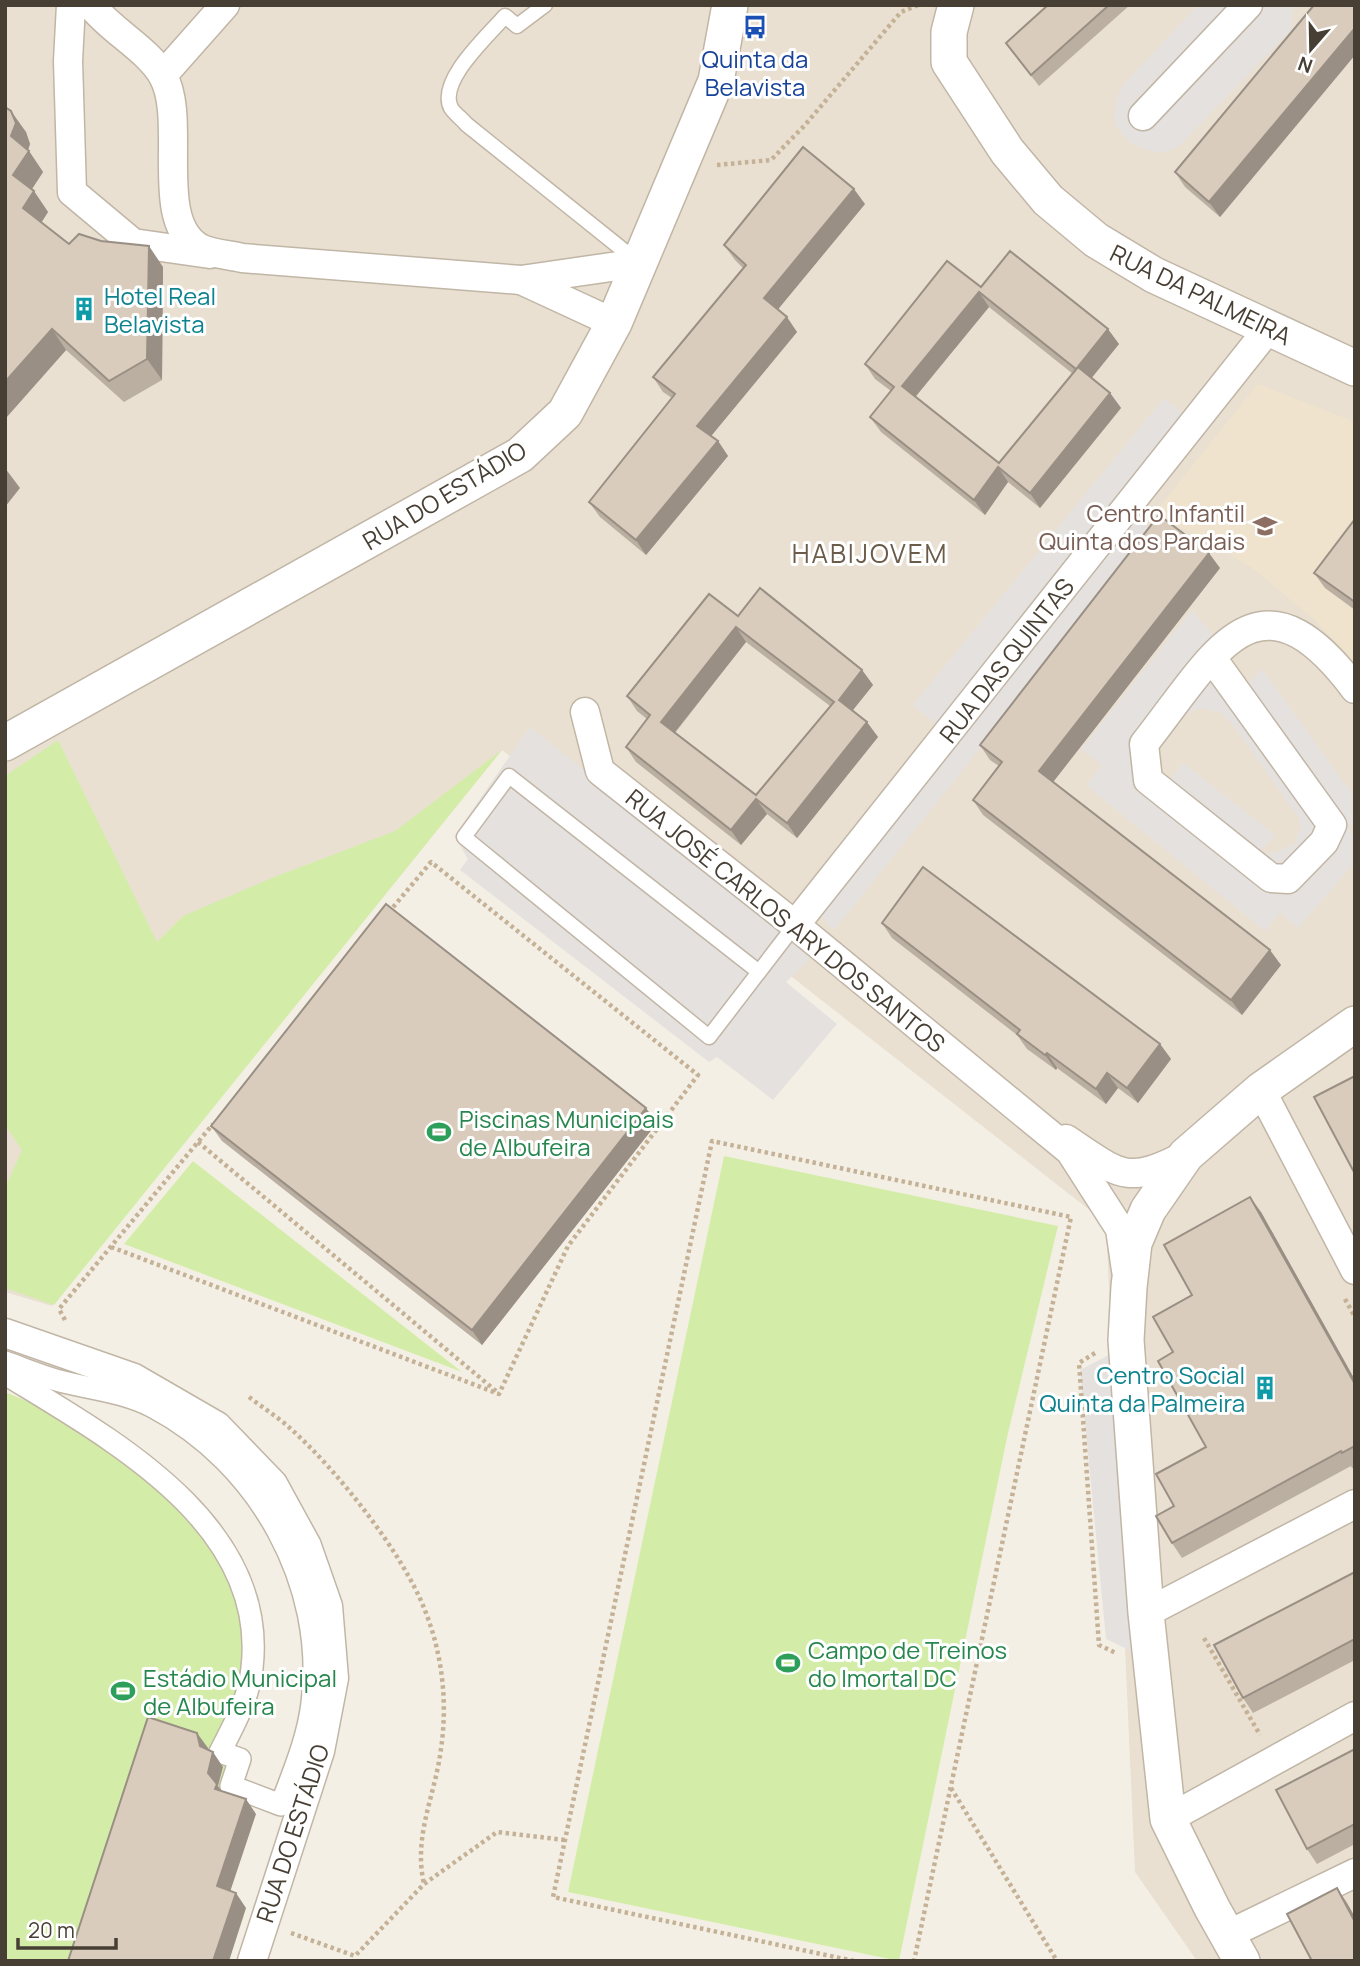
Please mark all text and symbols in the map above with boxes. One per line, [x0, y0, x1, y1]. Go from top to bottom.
bus stop icon: Quinta da Belavista [741, 13, 769, 41]
north arrow [1276, 14, 1346, 84]
place label: Quinta da Belavista [702, 42, 808, 103]
text: N [1294, 50, 1316, 80]
street label: RUA DA PALMEIRA [1105, 236, 1297, 352]
place label: Hotel Real Belavista [104, 279, 216, 340]
building icon: Hotel Real Belavista [70, 295, 98, 323]
street label: RUA DO ESTÁDIO [356, 433, 532, 557]
place label: Centro Infantil Quinta dos Pardais [1039, 496, 1245, 557]
school or university icon: Centro Infantil Quinta dos Pardais [1251, 512, 1279, 540]
district label: HABIJOVEM [792, 535, 948, 571]
street label: RUA DAS QUINTAS [931, 571, 1081, 749]
street label: RUA JOSÉ CARLOS ARY DOS SANTOS [619, 781, 953, 1059]
place label: Piscinas Municipais de Albufeira [459, 1102, 674, 1163]
sports icon: Piscinas Municipais de Albufeira [425, 1118, 453, 1146]
place label: Centro Social Quinta da Palmeira [1039, 1358, 1245, 1419]
building icon: Centro Social Quinta da Palmeira [1251, 1374, 1279, 1402]
place label: Campo de Treinos do Imortal DC [808, 1633, 1007, 1694]
sports icon: Campo de Treinos do Imortal DC [774, 1649, 802, 1677]
place label: Estádio Municipal de Albufeira [143, 1661, 337, 1722]
sports icon: Estádio Municipal de Albufeira [109, 1677, 137, 1705]
street label: RUA DO ESTÁDIO [248, 1740, 336, 1926]
scale bar [18, 1906, 116, 1950]
text: 20 m [28, 1916, 75, 1944]

